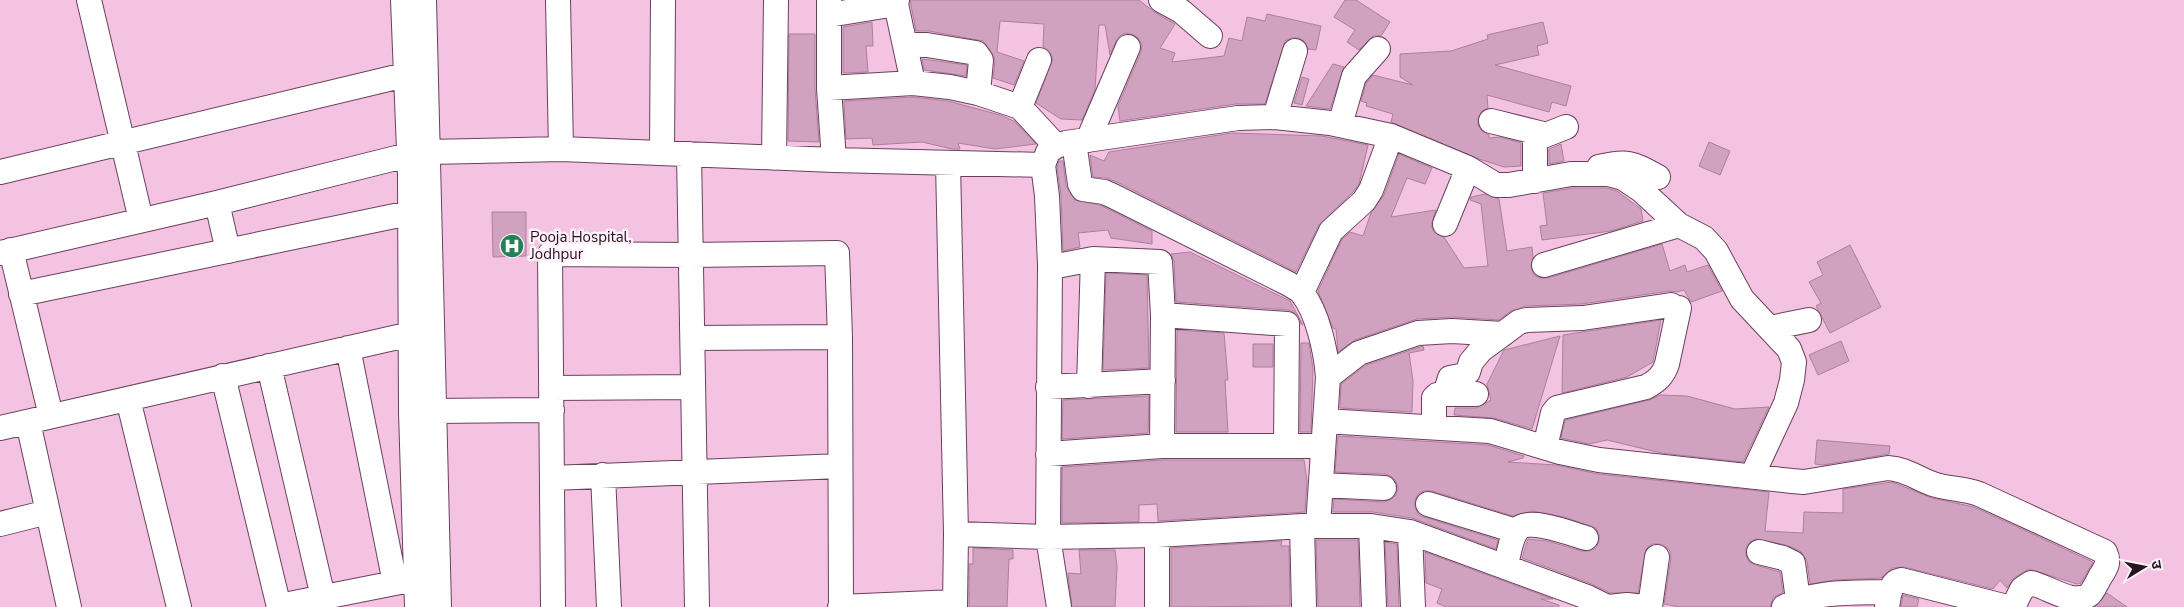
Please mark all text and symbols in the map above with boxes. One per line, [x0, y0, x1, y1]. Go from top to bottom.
place label: Pooja Hospital, Jodhpur [529, 227, 632, 264]
hospital icon: Pooja Hospital, Jodhpur [499, 233, 525, 259]
north arrow [2119, 542, 2169, 592]
text: उ [2146, 559, 2167, 571]

